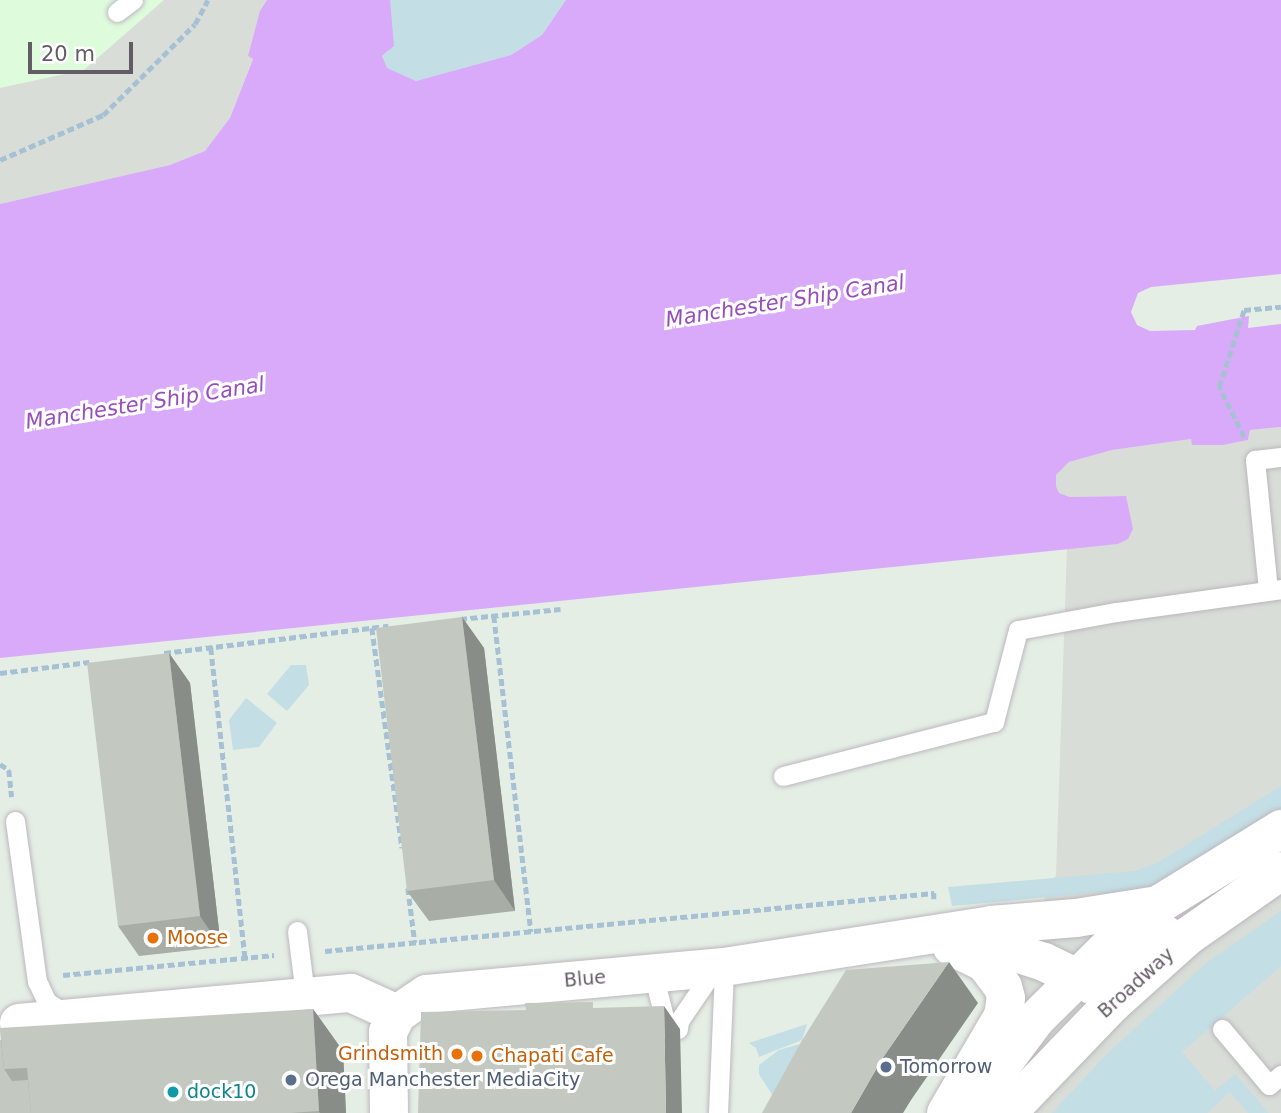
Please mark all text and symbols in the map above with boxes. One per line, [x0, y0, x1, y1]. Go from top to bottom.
scale bar [32, 28, 136, 72]
text: 20 m [41, 42, 95, 66]
water label: Manchester Ship Canal [664, 270, 906, 332]
water label: Manchester Ship Canal [24, 372, 266, 434]
place label: Moose [167, 927, 228, 949]
marker: Moose [145, 930, 161, 946]
street label: Broadway [1093, 943, 1179, 1023]
street label: Blue [563, 966, 607, 992]
place label: Grindsmith [338, 1043, 443, 1065]
place label: Chapati Cafe [491, 1045, 614, 1067]
marker: Grindsmith [449, 1046, 465, 1062]
marker: Chapati Cafe [469, 1048, 485, 1064]
place label: Tomorrow [900, 1056, 992, 1078]
marker: Tomorrow [878, 1059, 894, 1075]
place label: Orega Manchester MediaCity [305, 1069, 580, 1091]
marker: Orega Manchester MediaCity [283, 1072, 299, 1088]
place label: dock10 [187, 1081, 256, 1103]
marker: dock10 [165, 1084, 181, 1100]

